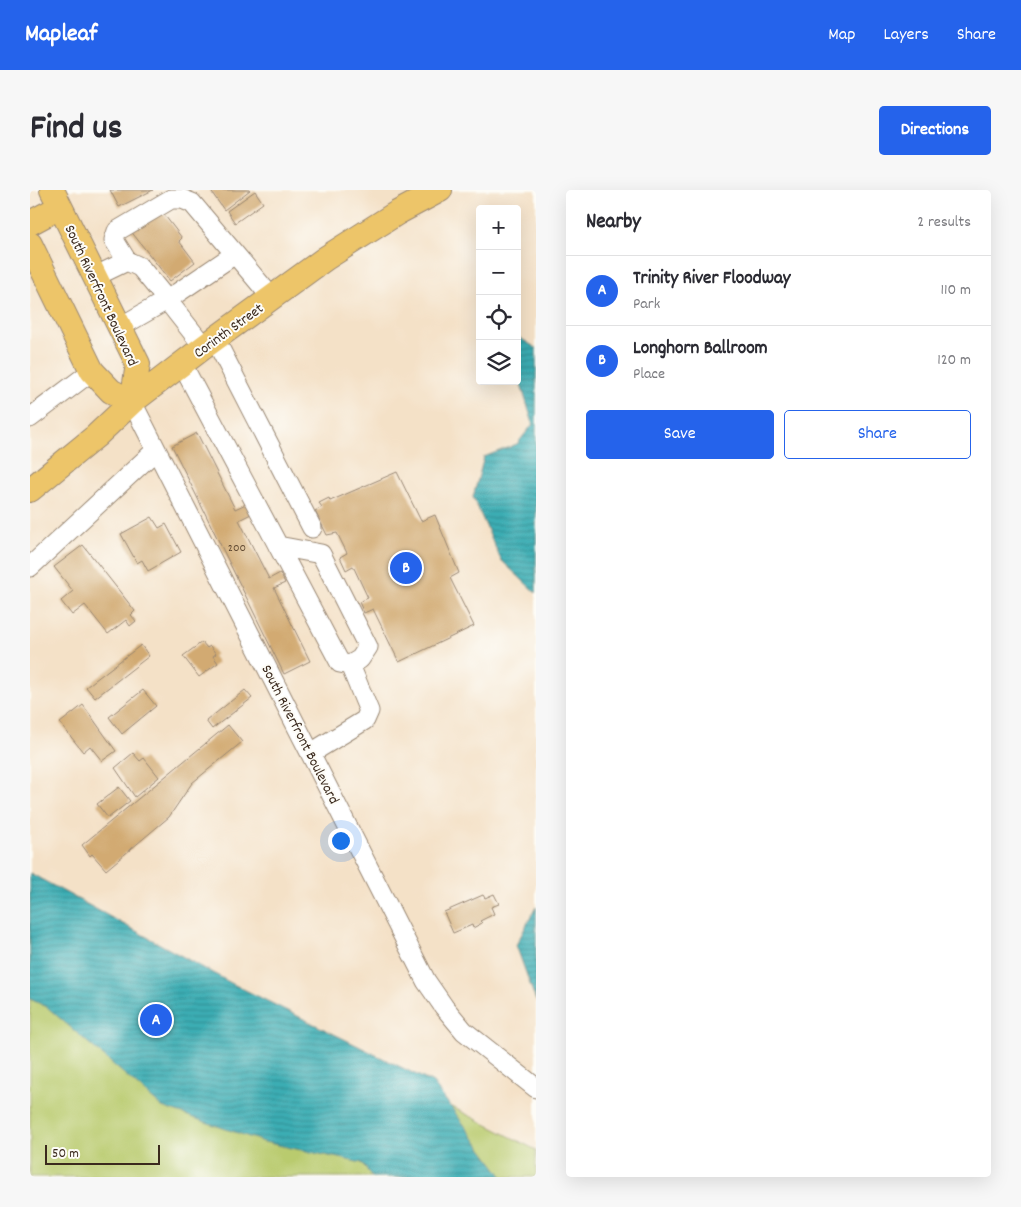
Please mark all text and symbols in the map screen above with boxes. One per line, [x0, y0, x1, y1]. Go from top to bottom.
text: Mapleaf [25, 18, 97, 52]
text: Map [828, 23, 855, 48]
text: Layers [883, 23, 929, 48]
text: Share [957, 23, 996, 48]
text: Find us [30, 105, 122, 155]
button: Directions [879, 106, 991, 155]
map controls [476, 205, 521, 385]
button: + [476, 205, 521, 250]
text: Nearby [586, 208, 641, 238]
text: 2 results [917, 211, 971, 234]
street label: South Riverfront Boulevard [58, 222, 143, 370]
button: − [476, 250, 521, 295]
text: Trinity River Floodway [633, 266, 791, 293]
text: A [598, 279, 606, 302]
text: 110 m [941, 279, 971, 302]
text: Park [633, 293, 660, 316]
button: locate [476, 295, 521, 340]
street label: Corinth Street [190, 298, 269, 365]
text: Longhorn Ballroom [633, 336, 768, 363]
button: layers [476, 340, 521, 385]
text: B [598, 349, 606, 372]
text: 120 m [937, 349, 971, 372]
text: Place [633, 363, 665, 386]
button: Save [586, 410, 774, 459]
button: Share [784, 410, 971, 459]
house number: 200 [228, 540, 246, 557]
pin: B [390, 549, 422, 587]
street label: South Riverfront Boulevard [255, 661, 344, 808]
your location [328, 828, 354, 854]
pin: A [140, 1001, 172, 1039]
scale bar [45, 1142, 160, 1165]
text: 50 m [52, 1144, 79, 1164]

